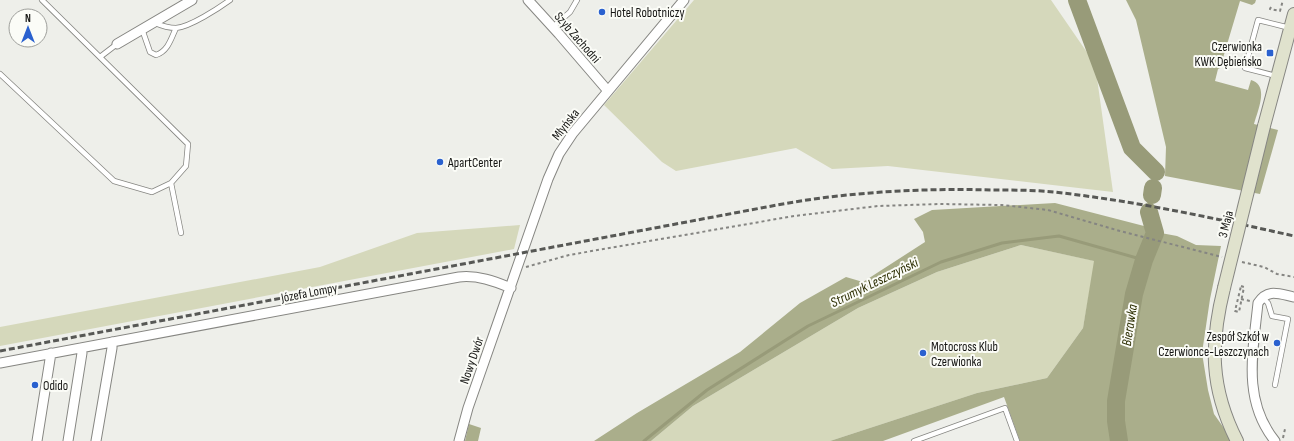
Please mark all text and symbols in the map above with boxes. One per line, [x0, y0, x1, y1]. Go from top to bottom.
place label: Hotel Robotniczy [610, 5, 684, 21]
marker: Hotel Robotniczy [597, 7, 607, 17]
north arrow [8, 8, 48, 48]
street label: Szyb Zachodni [551, 9, 604, 67]
text: N [25, 12, 31, 25]
place label: Czerwionka KWK Dębieńsko [1194, 39, 1262, 70]
marker: Czerwionka KWK Dębieńsko [1265, 48, 1275, 58]
street label: Młyńska [549, 106, 583, 144]
place label: ApartCenter [447, 155, 502, 171]
marker: ApartCenter [435, 157, 445, 167]
street label: 3 Maja [1215, 209, 1237, 240]
water label: Strumyk Leszczyński [828, 254, 921, 311]
street label: Józefa Lompy [279, 280, 339, 306]
water label: Bierawka [1118, 303, 1141, 347]
place label: Zespół Szkół w Czerwionce-Leszczynach [1158, 329, 1270, 360]
street label: Nowy Dwór [456, 334, 488, 386]
marker: Zespół Szkół w Czerwionce-Leszczynach [1272, 338, 1282, 348]
place label: Motocross Klub Czerwionka [931, 339, 998, 370]
marker: Motocross Klub Czerwionka [918, 348, 928, 358]
place label: Odido [43, 378, 68, 394]
marker: Odido [30, 380, 40, 390]

